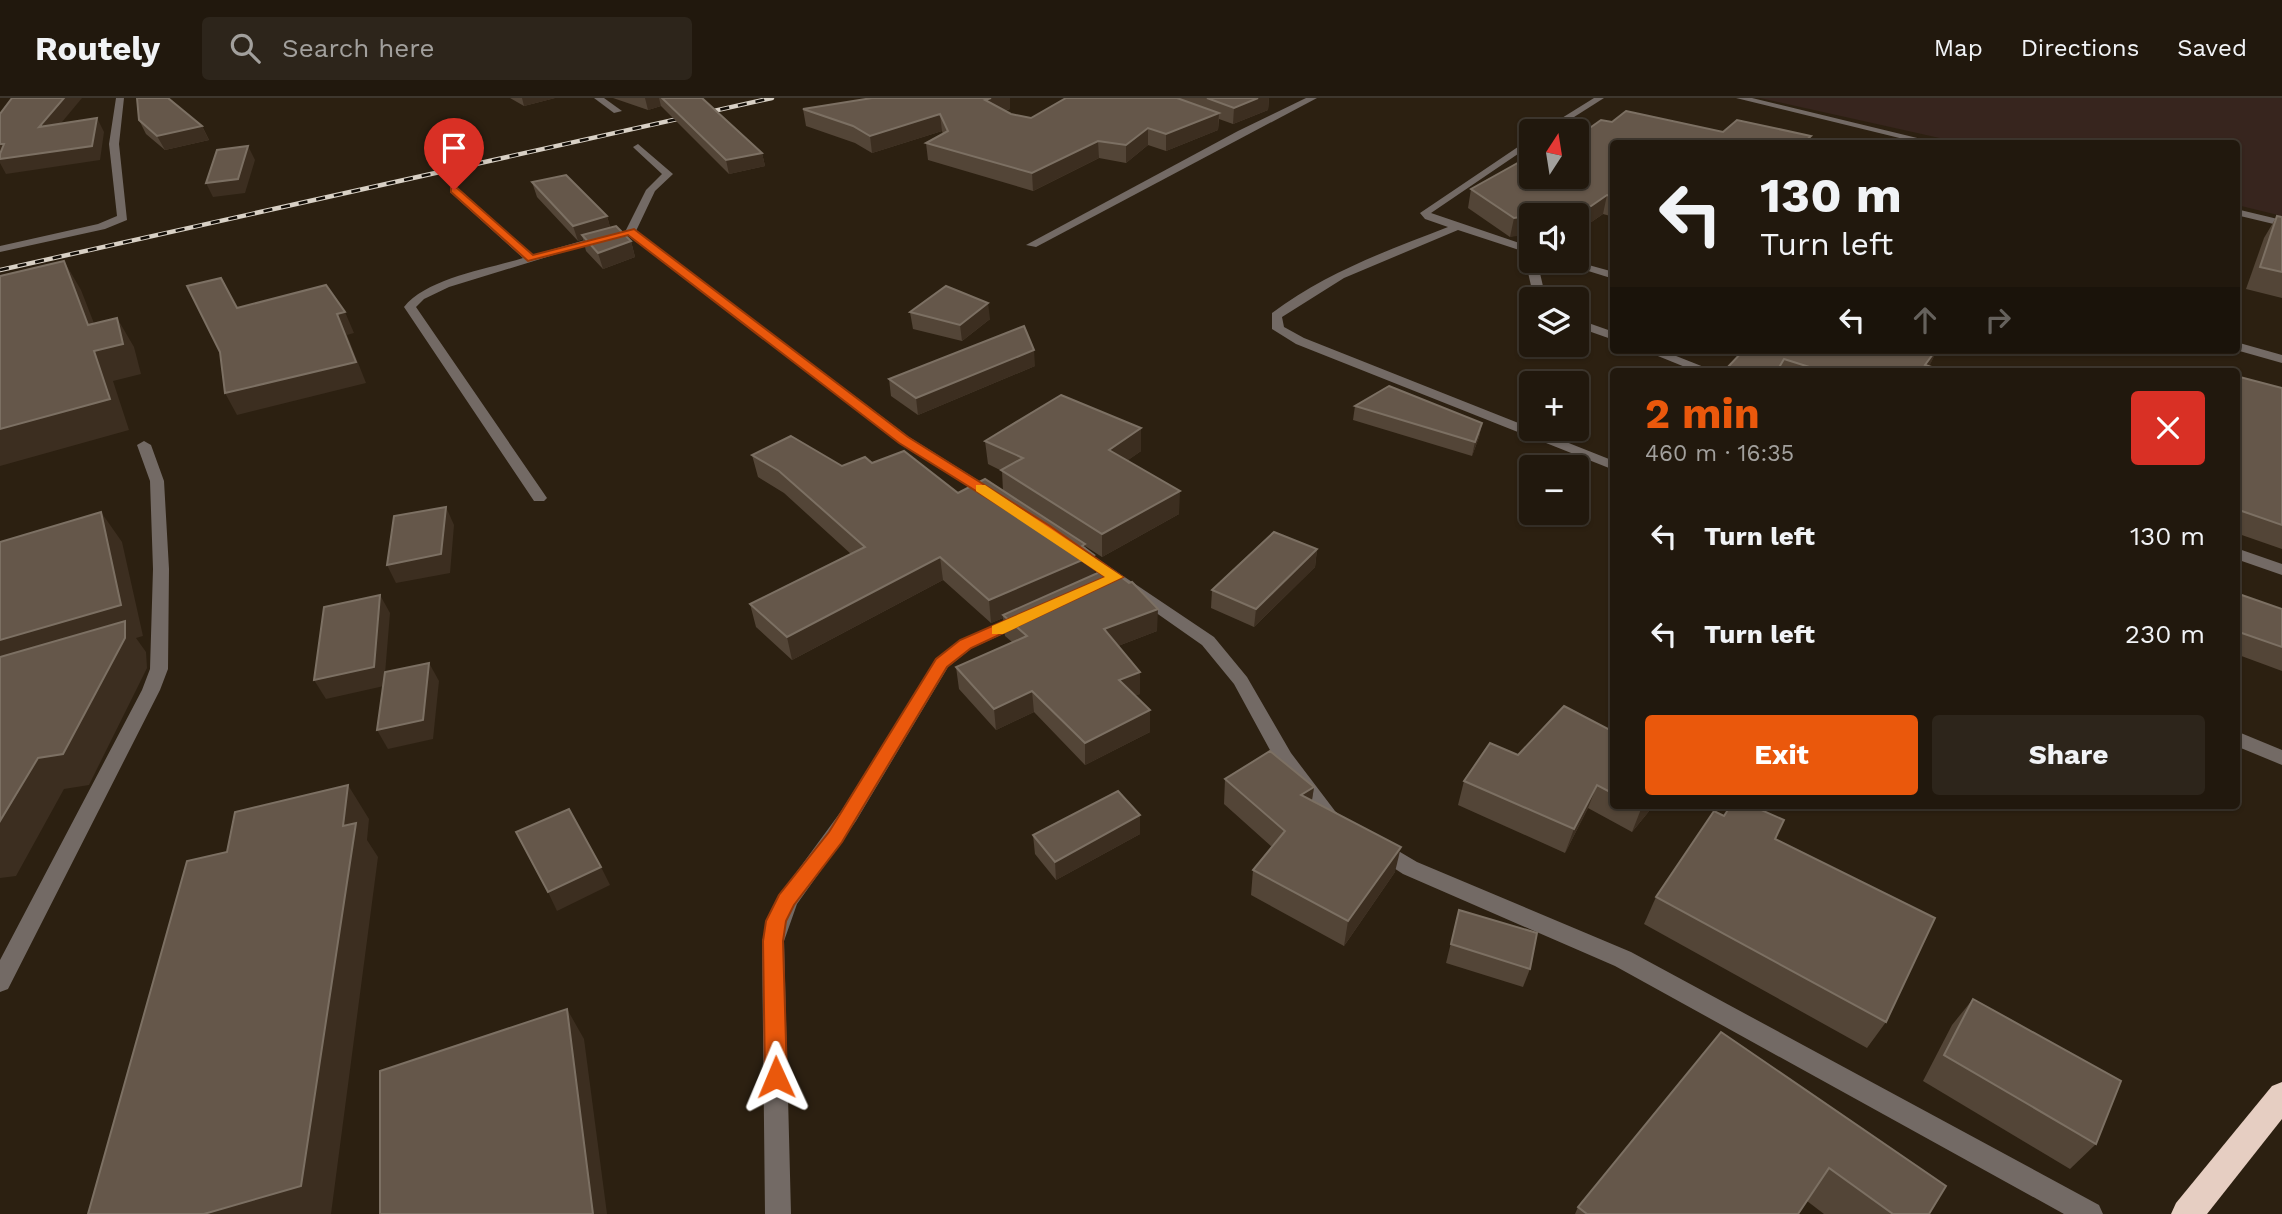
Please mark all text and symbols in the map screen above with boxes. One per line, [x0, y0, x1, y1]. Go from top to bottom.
search box [202, 17, 692, 80]
text: Routely [35, 29, 160, 68]
icon: search [226, 29, 264, 67]
text: Search here [282, 33, 434, 63]
text: Map [1934, 34, 1983, 62]
text: Directions [2021, 34, 2139, 62]
text: Saved [2177, 34, 2247, 62]
pin [424, 118, 484, 190]
north arrow [1519, 119, 1589, 189]
map controls [1519, 119, 1589, 525]
icon: arrive [435, 129, 473, 167]
text: 130 m [1760, 166, 1902, 224]
icon: left [1645, 168, 1736, 259]
button: sound [1519, 203, 1589, 273]
text: Turn left [1760, 225, 1893, 263]
button: layers [1519, 287, 1589, 357]
icon: left [1833, 301, 1871, 339]
icon: ahead [1906, 301, 1944, 339]
icon: right [1979, 301, 2017, 339]
button: + [1519, 371, 1589, 441]
text: 2 min [1645, 389, 1760, 438]
button: close [2131, 391, 2205, 465]
text: 460 m · 16:35 [1645, 440, 1794, 467]
button: − [1519, 455, 1589, 525]
icon: left [1645, 517, 1683, 555]
text: Turn left [1704, 521, 1815, 551]
text: 130 m [2130, 521, 2205, 551]
icon: left [1645, 615, 1683, 653]
text: Turn left [1704, 619, 1815, 649]
text: 230 m [2125, 619, 2205, 649]
button: Exit [1645, 715, 1918, 795]
button: Share [1932, 715, 2205, 795]
position arrow [739, 1040, 813, 1114]

